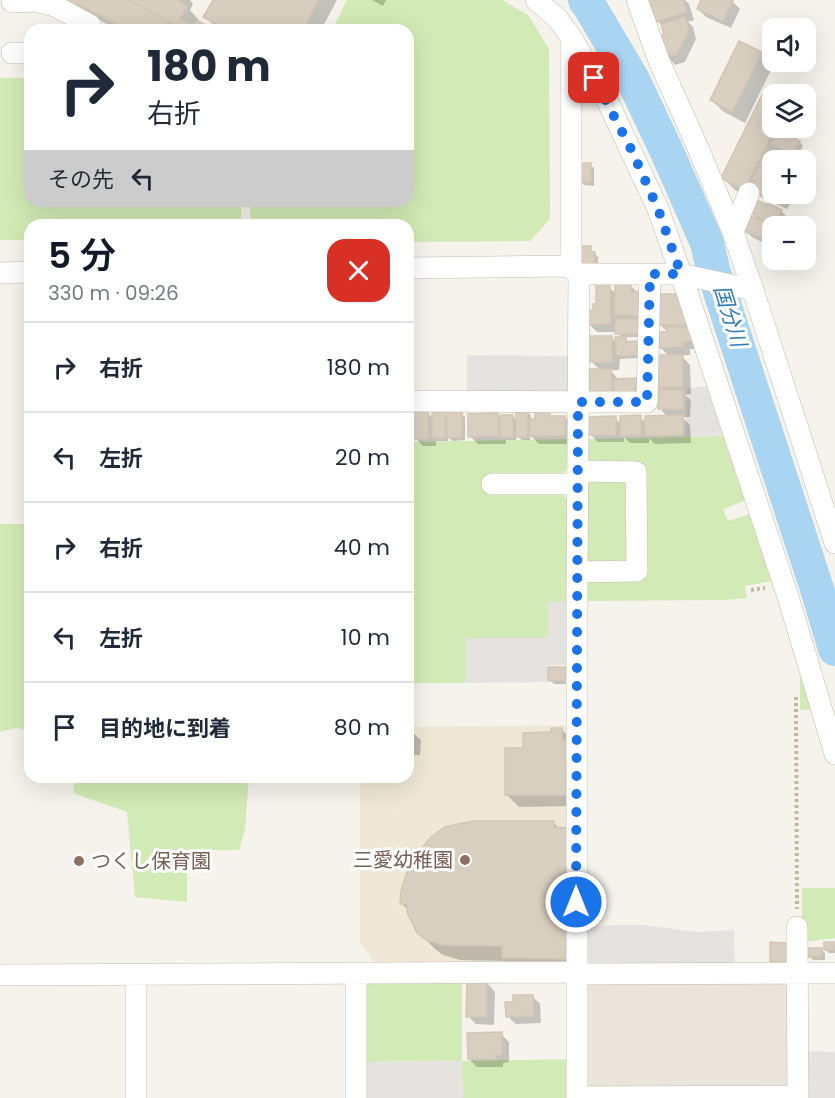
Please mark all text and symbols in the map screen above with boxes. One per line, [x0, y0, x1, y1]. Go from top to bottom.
map controls [762, 18, 816, 270]
button: sound [762, 18, 816, 72]
text: 180 m [147, 37, 271, 96]
icon: right [48, 48, 126, 126]
pin [568, 52, 619, 103]
icon: arrive [577, 61, 610, 94]
button: layers [762, 84, 816, 138]
text: 右折 [147, 95, 201, 132]
button: + [762, 150, 816, 204]
icon: left [126, 162, 159, 195]
text: その先 [48, 164, 114, 195]
button: − [762, 216, 816, 270]
text: 5 分 [48, 230, 116, 281]
button: close [327, 239, 390, 302]
text: 330 m · 09:26 [48, 279, 179, 307]
water label: 国分川 [707, 281, 754, 352]
icon: right [48, 351, 81, 384]
text: 180 m [327, 352, 390, 383]
text: 右折 [99, 353, 143, 384]
icon: left [48, 441, 81, 474]
text: 20 m [335, 442, 390, 473]
text: 左折 [99, 443, 143, 474]
icon: right [48, 531, 81, 564]
text: 40 m [334, 532, 390, 563]
text: 右折 [99, 533, 143, 564]
icon: left [48, 621, 81, 654]
text: 10 m [341, 622, 390, 653]
text: 左折 [99, 623, 143, 654]
icon: arrive [48, 711, 81, 744]
text: 80 m [334, 712, 390, 743]
text: 目的地に到着 [99, 713, 231, 744]
place label: 三愛幼稚園 [353, 846, 453, 874]
place label: つくし保育園 [91, 847, 211, 875]
marker: 三愛幼稚園 [458, 853, 472, 867]
marker: つくし保育園 [72, 854, 86, 868]
position arrow [544, 870, 608, 934]

